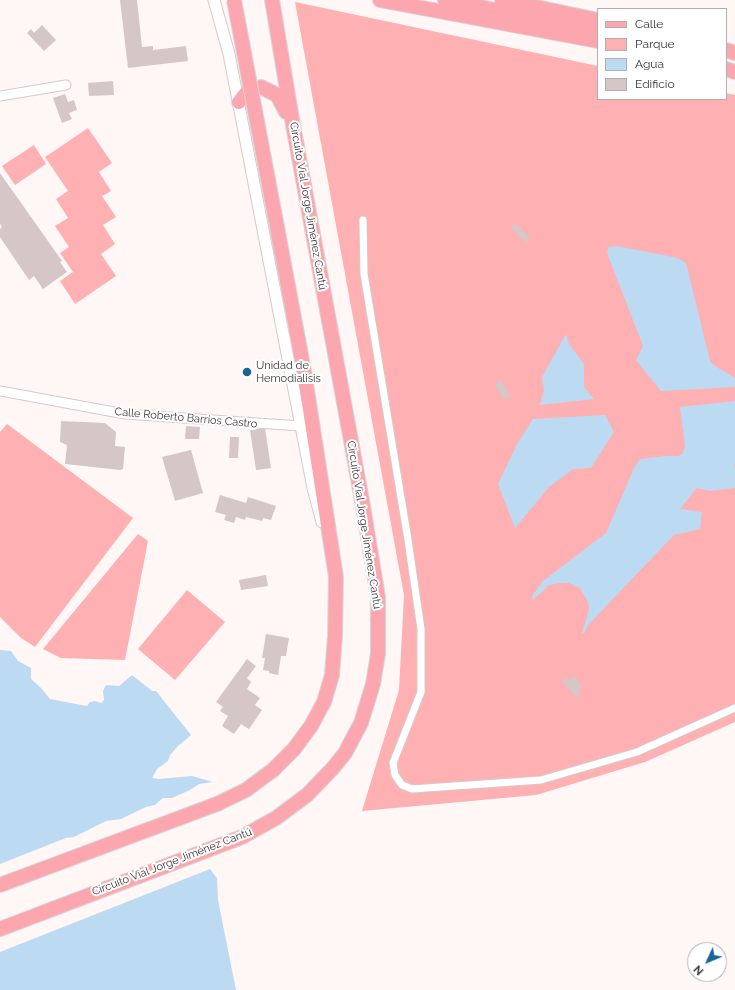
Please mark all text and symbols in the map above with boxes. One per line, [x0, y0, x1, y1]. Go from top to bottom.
legend [597, 8, 727, 100]
text: Calle [635, 17, 663, 31]
text: Parque [635, 37, 675, 51]
text: Agua [635, 57, 664, 71]
text: Edificio [635, 77, 675, 91]
street label: Circuito Vial Jorge Jiménez Cantú [287, 121, 329, 291]
place label: Unidad de Hemodialisis [256, 359, 321, 385]
marker: Unidad de Hemodialisis [241, 366, 253, 378]
street label: Calle Roberto Barrios Castro [114, 405, 258, 431]
street label: Circuito Vial Jorge Jiménez Cantú [344, 440, 384, 610]
street label: Circuito Vial Jorge Jiménez Cantú [90, 825, 254, 899]
north arrow [687, 942, 727, 982]
text: N [691, 962, 706, 978]

